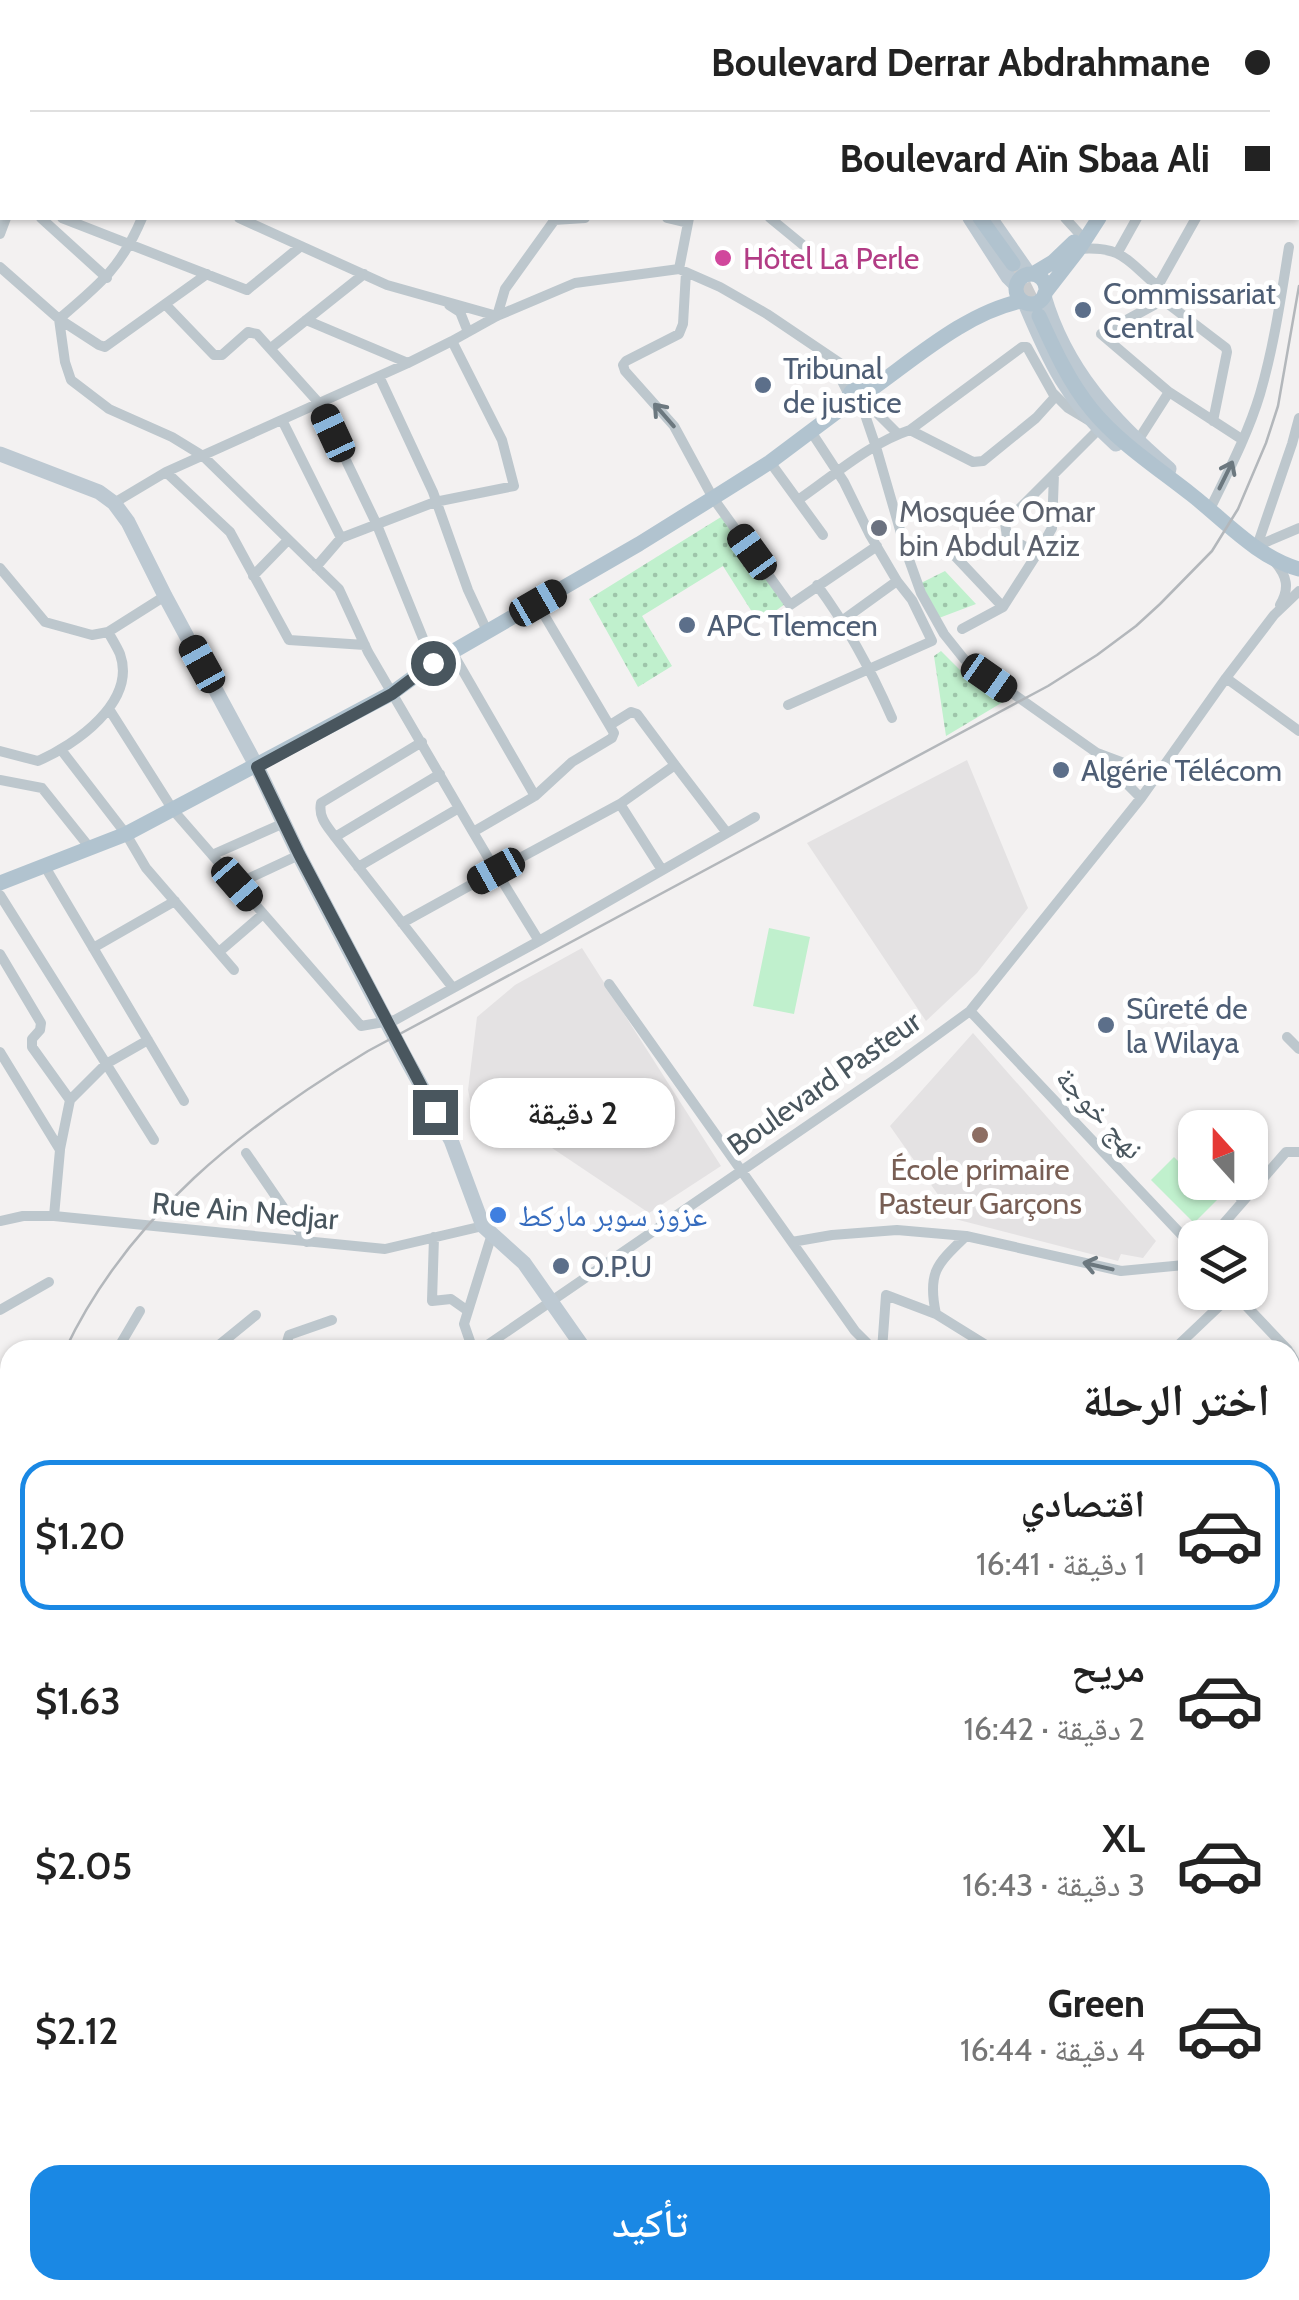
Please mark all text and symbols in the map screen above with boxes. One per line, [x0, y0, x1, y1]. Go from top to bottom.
text: Boulevard Derrar Abdrahmane [711, 39, 1210, 86]
text: Boulevard Aïn Sbaa Ali [840, 135, 1210, 182]
place label: Hôtel La Perle [743, 240, 919, 277]
marker: Hôtel La Perle [712, 247, 734, 269]
place label: Commissariat Central [1103, 275, 1276, 346]
marker: Commissariat Central [1072, 299, 1094, 321]
place label: Tribunal de justice [783, 350, 902, 421]
marker: Tribunal de justice [752, 374, 774, 396]
car [307, 399, 359, 467]
one-way arrow [653, 402, 675, 428]
one-way arrow [1218, 460, 1237, 490]
place label: Mosquée Omar bin Abdul Aziz [899, 493, 1095, 564]
marker: Mosquée Omar bin Abdul Aziz [868, 517, 890, 539]
car [722, 519, 782, 585]
car [505, 575, 571, 631]
place label: APC Tlemcen [707, 607, 878, 644]
marker: APC Tlemcen [676, 614, 698, 636]
car [174, 630, 230, 698]
route start [411, 641, 456, 686]
car [956, 649, 1022, 707]
place label: Algérie Télécom [1081, 752, 1282, 789]
marker: Algérie Télécom [1050, 759, 1072, 781]
car [462, 843, 530, 899]
car [206, 852, 268, 916]
place label: Sûreté de la Wilaya [1126, 990, 1248, 1061]
street label: Boulevard Pasteur [720, 1002, 928, 1164]
marker: Sûreté de la Wilaya [1095, 1014, 1117, 1036]
street label: نهج خوجة [1047, 1059, 1152, 1167]
callout: 2 دقيقة [470, 1077, 675, 1147]
route end [413, 1090, 458, 1135]
text: 2 دقيقة [527, 1093, 618, 1132]
north arrow [1178, 1110, 1268, 1200]
map controls [1178, 1110, 1268, 1310]
marker: École primaire Pasteur Garçons [969, 1124, 991, 1146]
place label: École primaire Pasteur Garçons [878, 1151, 1082, 1222]
street label: Rue Ain Nedjar [150, 1184, 340, 1238]
place label: عزوز سوبر ماركط [518, 1197, 707, 1234]
marker: عزوز سوبر ماركط [487, 1204, 509, 1226]
button: layers [1178, 1220, 1268, 1310]
place label: O.P.U [581, 1248, 652, 1285]
marker: O.P.U [550, 1255, 572, 1277]
one-way arrow [1083, 1255, 1115, 1274]
text: اختر الرحلة [1082, 1373, 1270, 1427]
text: اقتصادي [1021, 1480, 1145, 1527]
icon: car [1175, 1490, 1265, 1580]
text: $1.20 [35, 1512, 126, 1559]
text: 1 دقيقة · 16:41 [976, 1544, 1145, 1583]
text: مريح [1071, 1645, 1145, 1692]
icon: car [1175, 1655, 1265, 1745]
text: $1.63 [35, 1677, 121, 1724]
text: 2 دقيقة · 16:42 [963, 1709, 1145, 1748]
text: XL [1102, 1815, 1145, 1862]
icon: car [1175, 1820, 1265, 1910]
text: $2.05 [35, 1842, 132, 1889]
text: 3 دقيقة · 16:43 [962, 1865, 1145, 1904]
text: Green [1048, 1980, 1145, 2027]
icon: car [1175, 1985, 1265, 2075]
text: $2.12 [35, 2007, 118, 2054]
text: 4 دقيقة · 16:44 [960, 2030, 1145, 2069]
button: تأكيد [30, 2165, 1270, 2280]

